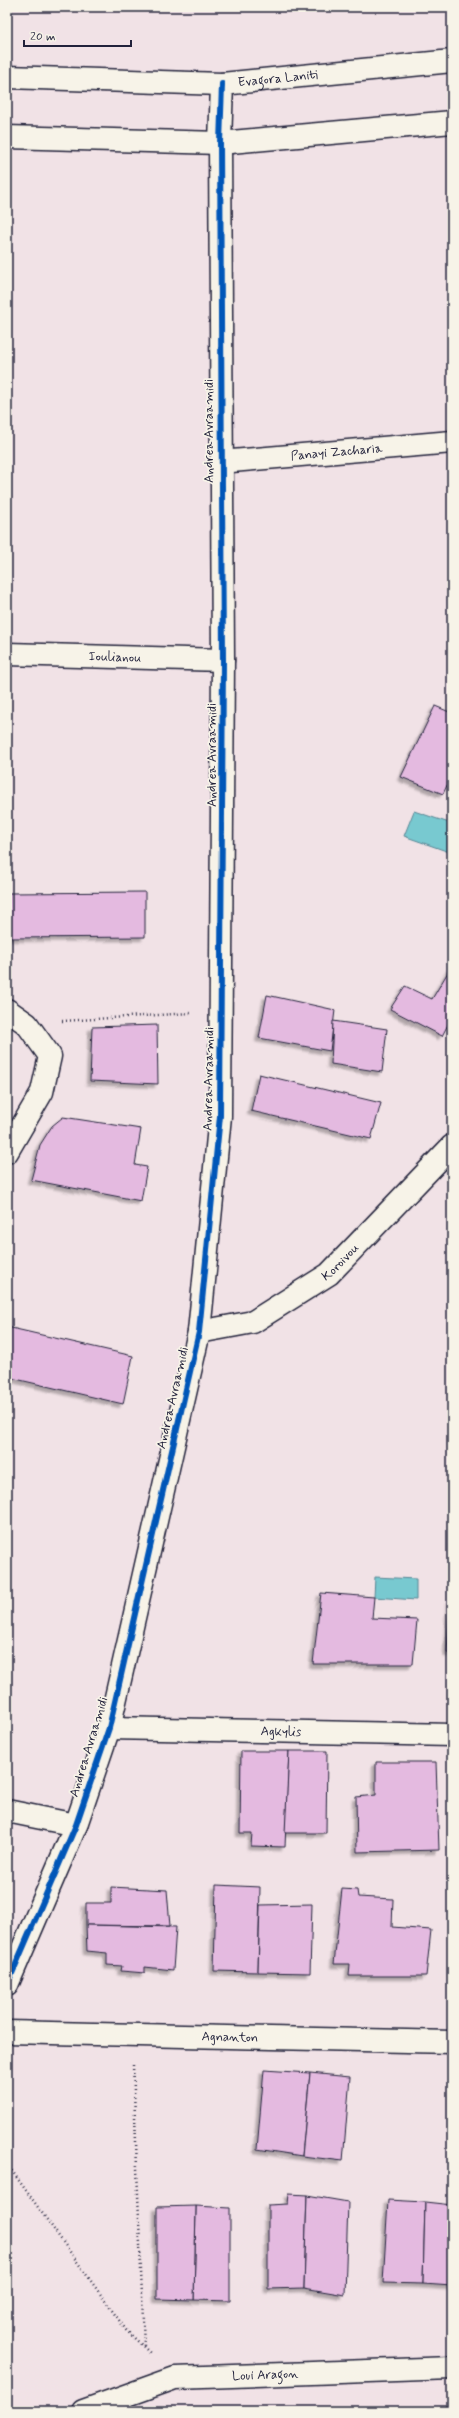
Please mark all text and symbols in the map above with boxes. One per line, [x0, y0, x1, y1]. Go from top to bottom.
scale bar [24, 22, 131, 48]
text: 20 m [30, 29, 56, 45]
street label: Evagora Laniti [237, 66, 319, 91]
street label: Andrea Avraamidi [201, 379, 218, 483]
street label: Panayi Zacharia [290, 440, 383, 464]
street label: Ioulianou [88, 648, 141, 666]
street label: Andrea Avraamidi [204, 703, 221, 807]
street label: Andrea Avraamidi [200, 1027, 218, 1131]
street label: Koroivou [318, 1240, 362, 1285]
street label: Andrea Avraamidi [153, 1345, 193, 1451]
street label: Andrea Avraamidi [66, 1695, 112, 1799]
street label: Agkylis [260, 1723, 302, 1740]
street label: Agnanton [201, 2028, 258, 2046]
street label: Loui Aragon [232, 2365, 299, 2385]

